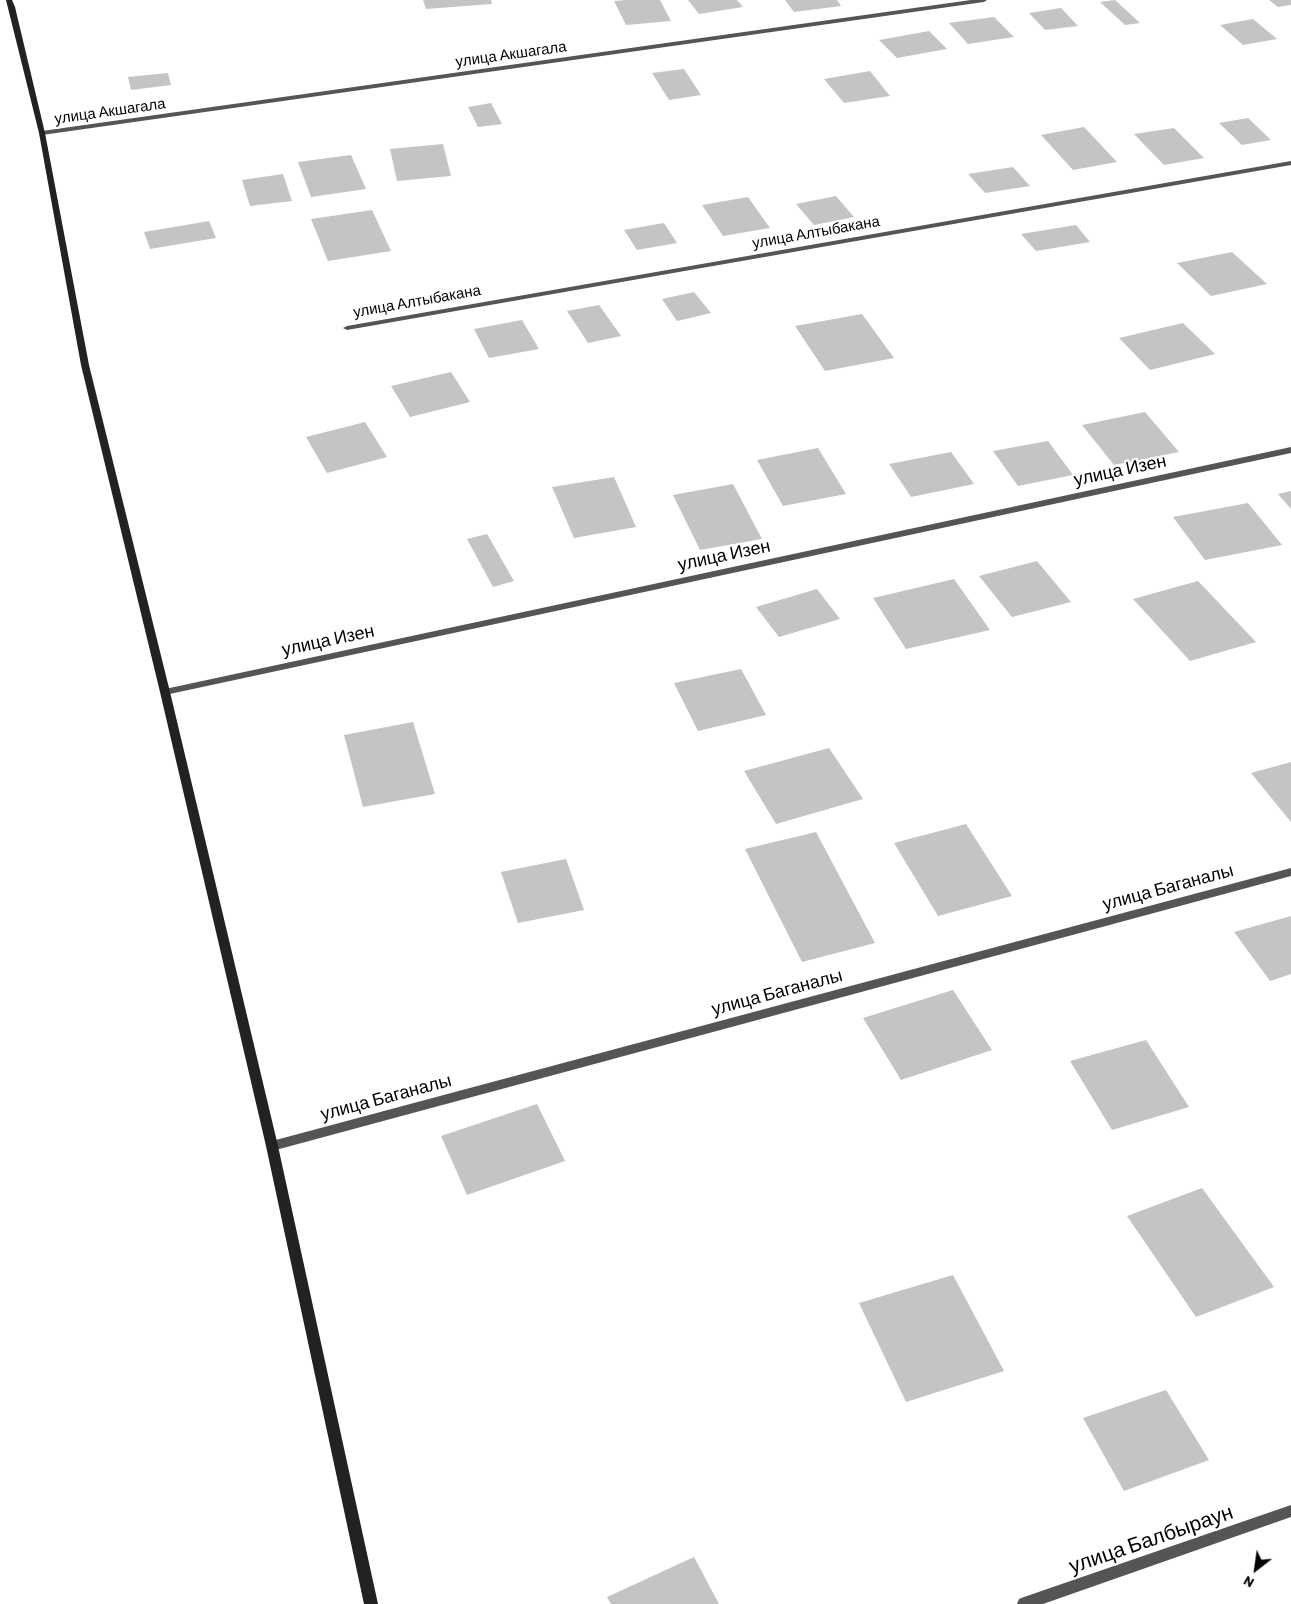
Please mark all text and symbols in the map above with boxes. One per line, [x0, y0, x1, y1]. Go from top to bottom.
street label: улица Акшагала [454, 37, 568, 71]
street label: улица Акшагала [53, 94, 167, 128]
street label: улица Алтыбакана [751, 212, 881, 252]
street label: улица Алтыбакана [352, 281, 482, 321]
street label: улица Изен [1072, 450, 1168, 490]
street label: улица Изен [676, 535, 772, 575]
street label: улица Изен [280, 620, 376, 660]
street label: улица Баганалы [1100, 859, 1236, 915]
street label: улица Баганалы [709, 964, 845, 1020]
street label: улица Баганалы [318, 1069, 454, 1125]
street label: улица Балбыраун [1066, 1499, 1236, 1579]
north arrow [1231, 1544, 1281, 1594]
text: N [1240, 1573, 1257, 1592]

